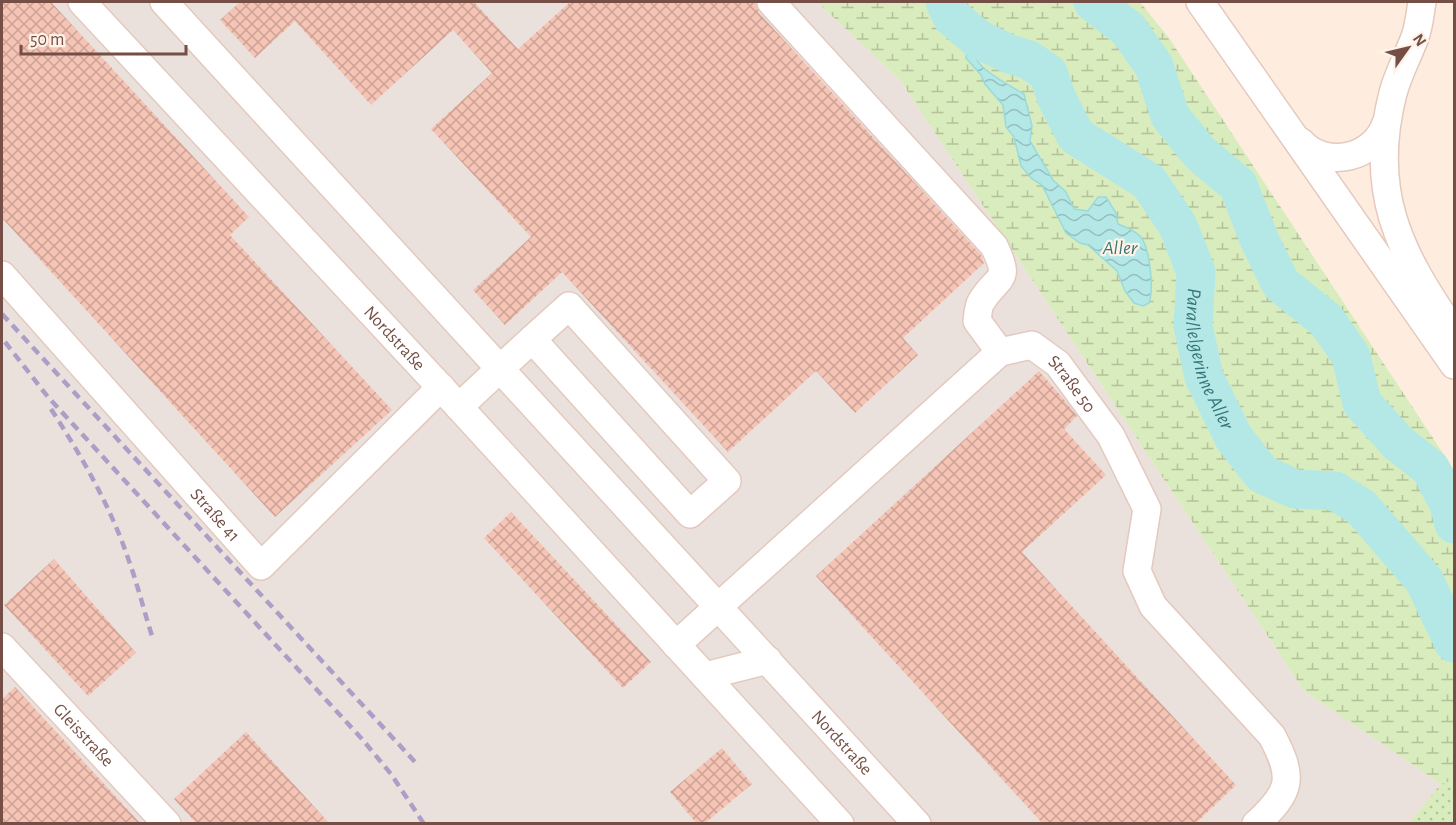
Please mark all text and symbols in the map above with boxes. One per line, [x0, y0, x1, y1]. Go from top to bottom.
scale bar [21, 18, 186, 56]
north arrow [1378, 18, 1438, 78]
text: 50 m [30, 31, 64, 49]
text: N [1410, 31, 1429, 49]
water label: Aller [1102, 238, 1138, 258]
water label: Parallelgerinne Aller [1182, 288, 1237, 433]
street label: Nordstraße [360, 303, 428, 374]
street label: Straße 50 [1045, 352, 1099, 416]
street label: Straße 41 [187, 485, 243, 545]
street label: Gleisstraße [50, 700, 117, 771]
street label: Nordstraße [808, 707, 875, 779]

